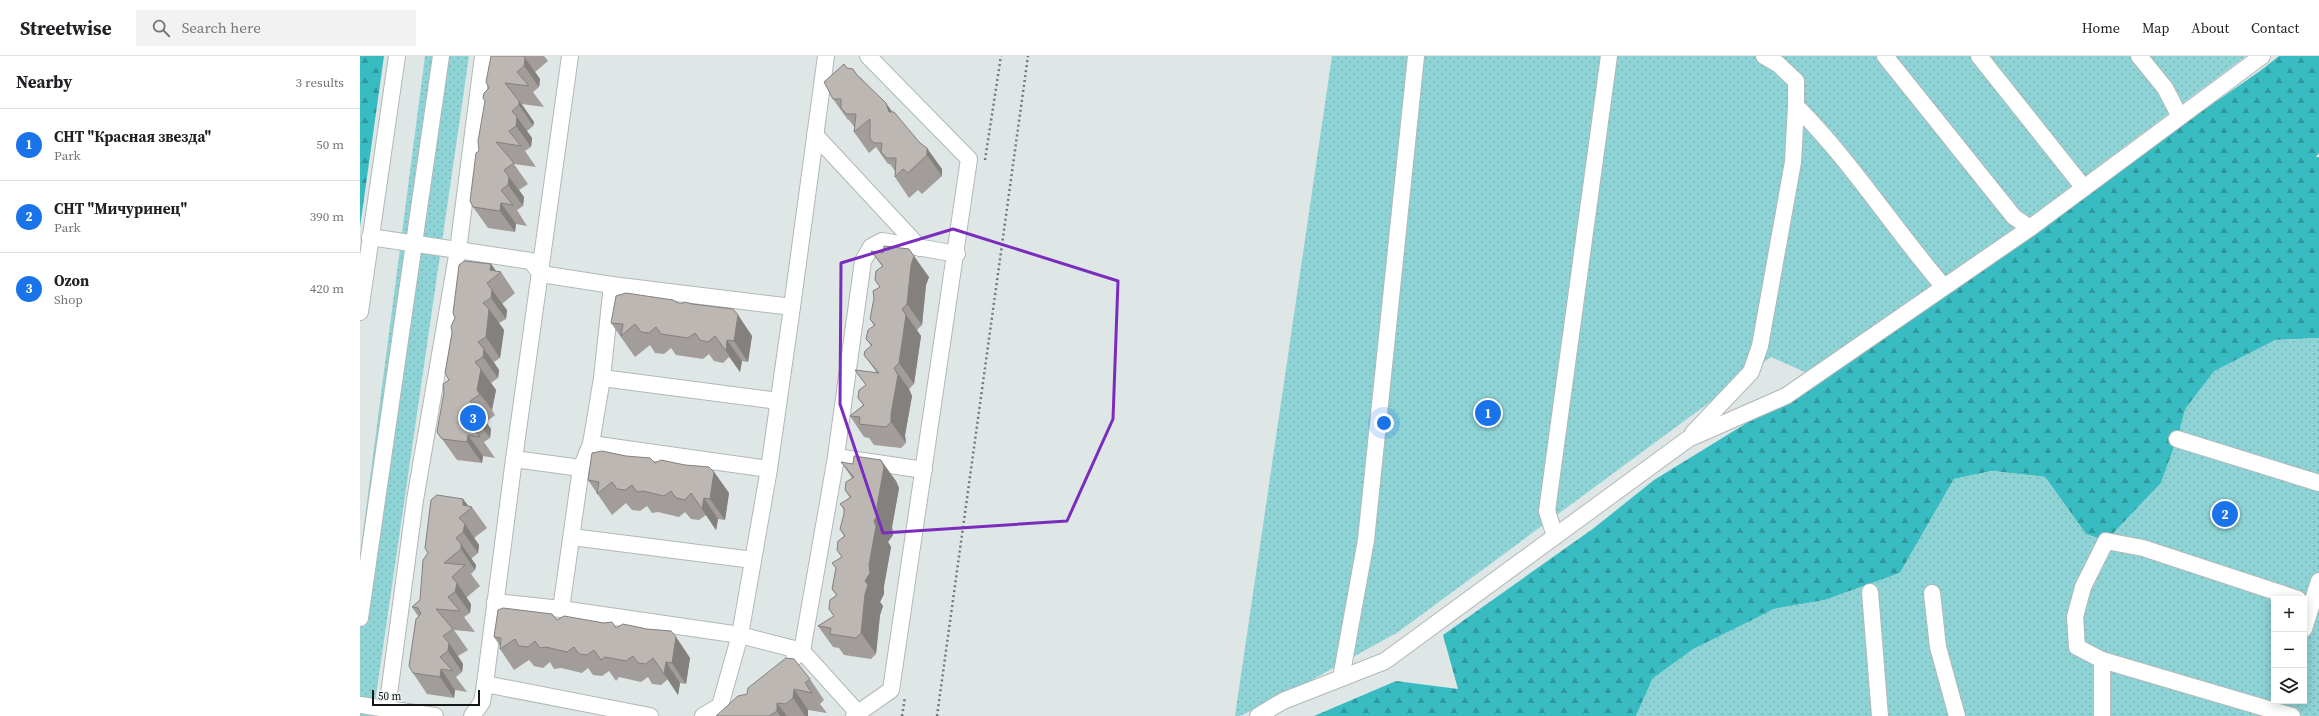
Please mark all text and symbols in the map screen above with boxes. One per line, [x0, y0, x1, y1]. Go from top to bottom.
search box [136, 10, 416, 46]
text: Streetwise [20, 15, 112, 41]
icon: search [150, 17, 172, 39]
text: Search here [182, 17, 261, 38]
text: Home [2082, 18, 2120, 38]
text: Map [2142, 18, 2169, 38]
text: About [2191, 18, 2229, 38]
text: Contact [2251, 18, 2299, 38]
text: Nearby [16, 70, 72, 94]
text: 3 results [296, 74, 344, 91]
text: СНТ "Красная звезда" [54, 126, 211, 147]
text: 1 [25, 136, 33, 153]
text: 50 m [316, 136, 344, 153]
text: Park [54, 147, 81, 164]
text: СНТ "Мичуринец" [54, 198, 187, 219]
text: 2 [25, 208, 33, 225]
text: 390 m [310, 208, 344, 225]
text: Park [54, 219, 81, 236]
text: Ozon [54, 270, 89, 291]
text: 3 [25, 280, 33, 297]
text: 420 m [310, 280, 344, 297]
text: Shop [54, 291, 83, 308]
pin: 1 [1475, 398, 1501, 428]
pin: 3 [460, 403, 486, 433]
your location [1374, 413, 1394, 433]
pin: 2 [2212, 499, 2238, 529]
map controls [2271, 596, 2307, 704]
button: + [2271, 596, 2307, 632]
button: − [2271, 632, 2307, 668]
button: layers [2271, 668, 2307, 704]
scale bar [372, 688, 480, 707]
text: 50 m [378, 689, 401, 704]

